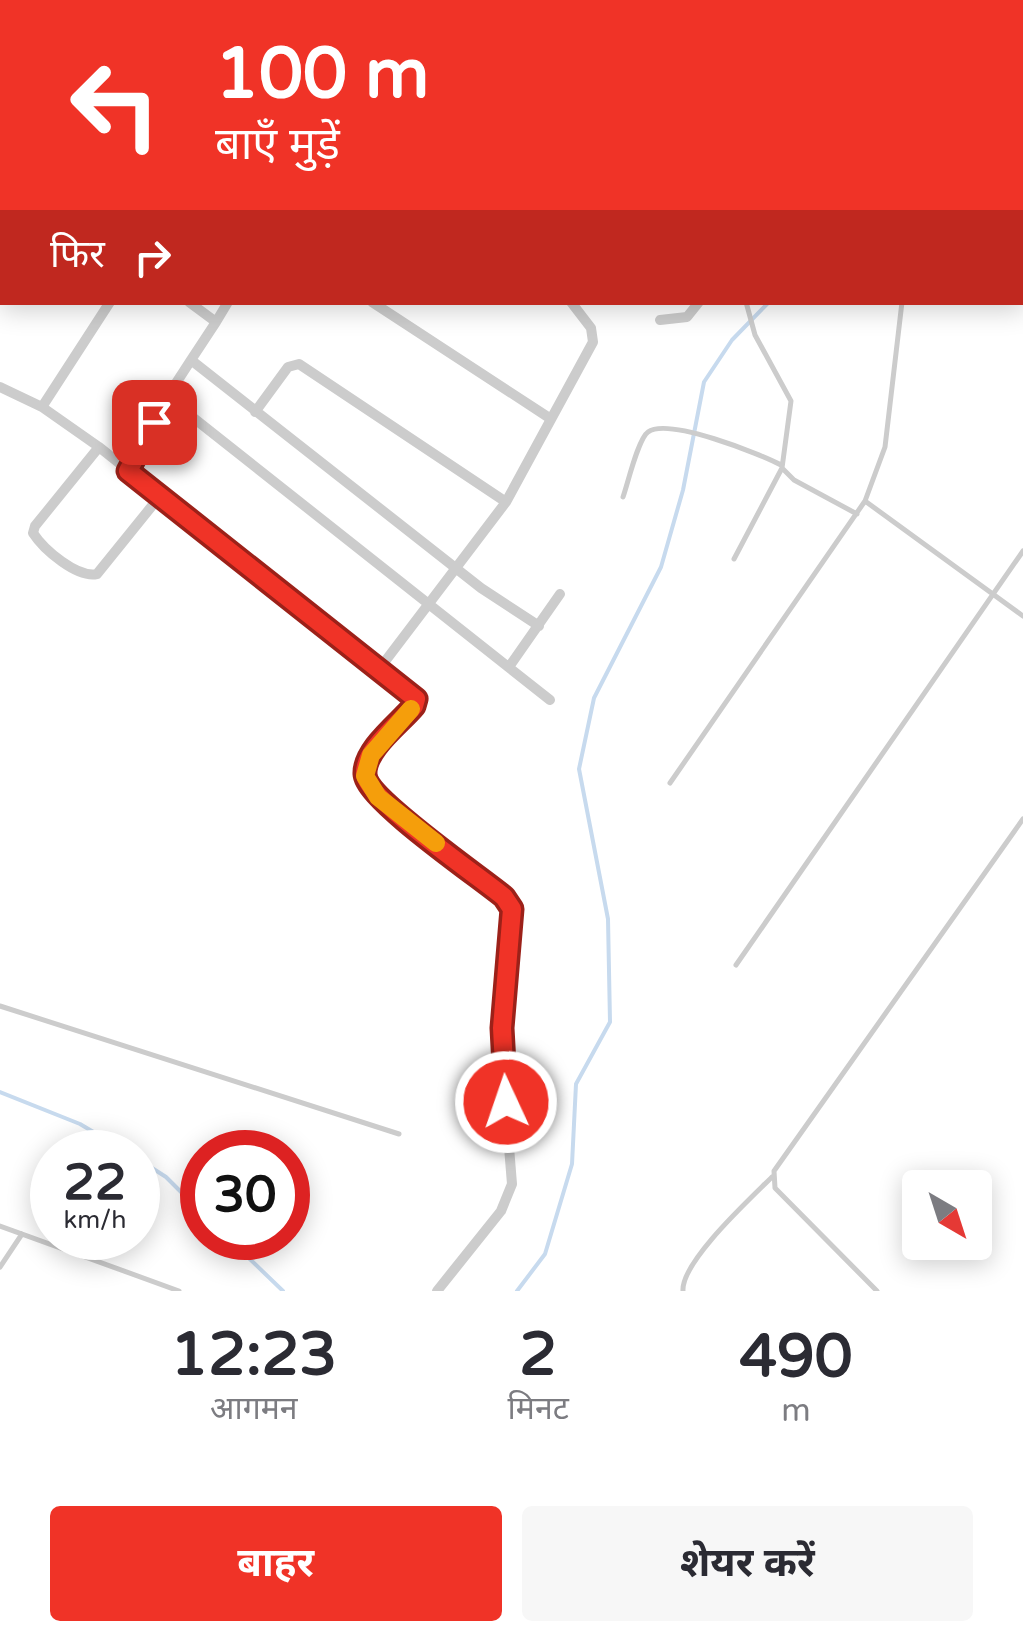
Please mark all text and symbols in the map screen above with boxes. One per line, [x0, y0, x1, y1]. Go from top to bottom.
text: 100 m [215, 33, 429, 117]
icon: left [50, 40, 180, 170]
text: बाएँ मुड़ें [215, 118, 340, 172]
icon: right [125, 230, 180, 285]
text: फिर [50, 232, 105, 278]
pin [112, 380, 197, 465]
icon: arrive [127, 395, 182, 450]
position arrow [454, 1050, 558, 1154]
speed limit sign: 30 [180, 1130, 310, 1260]
text: 22 [64, 1153, 126, 1213]
north arrow [902, 1170, 992, 1260]
map controls [902, 1170, 992, 1260]
text: km/h [64, 1205, 126, 1235]
text: 12:23 [171, 1319, 337, 1391]
text: 2 [519, 1319, 557, 1391]
text: 490 [739, 1321, 852, 1393]
text: आगमन [210, 1390, 298, 1428]
text: मिनट [507, 1390, 569, 1428]
text: m [781, 1392, 811, 1430]
button: बाहर [50, 1506, 502, 1621]
button: शेयर करें [522, 1506, 973, 1621]

